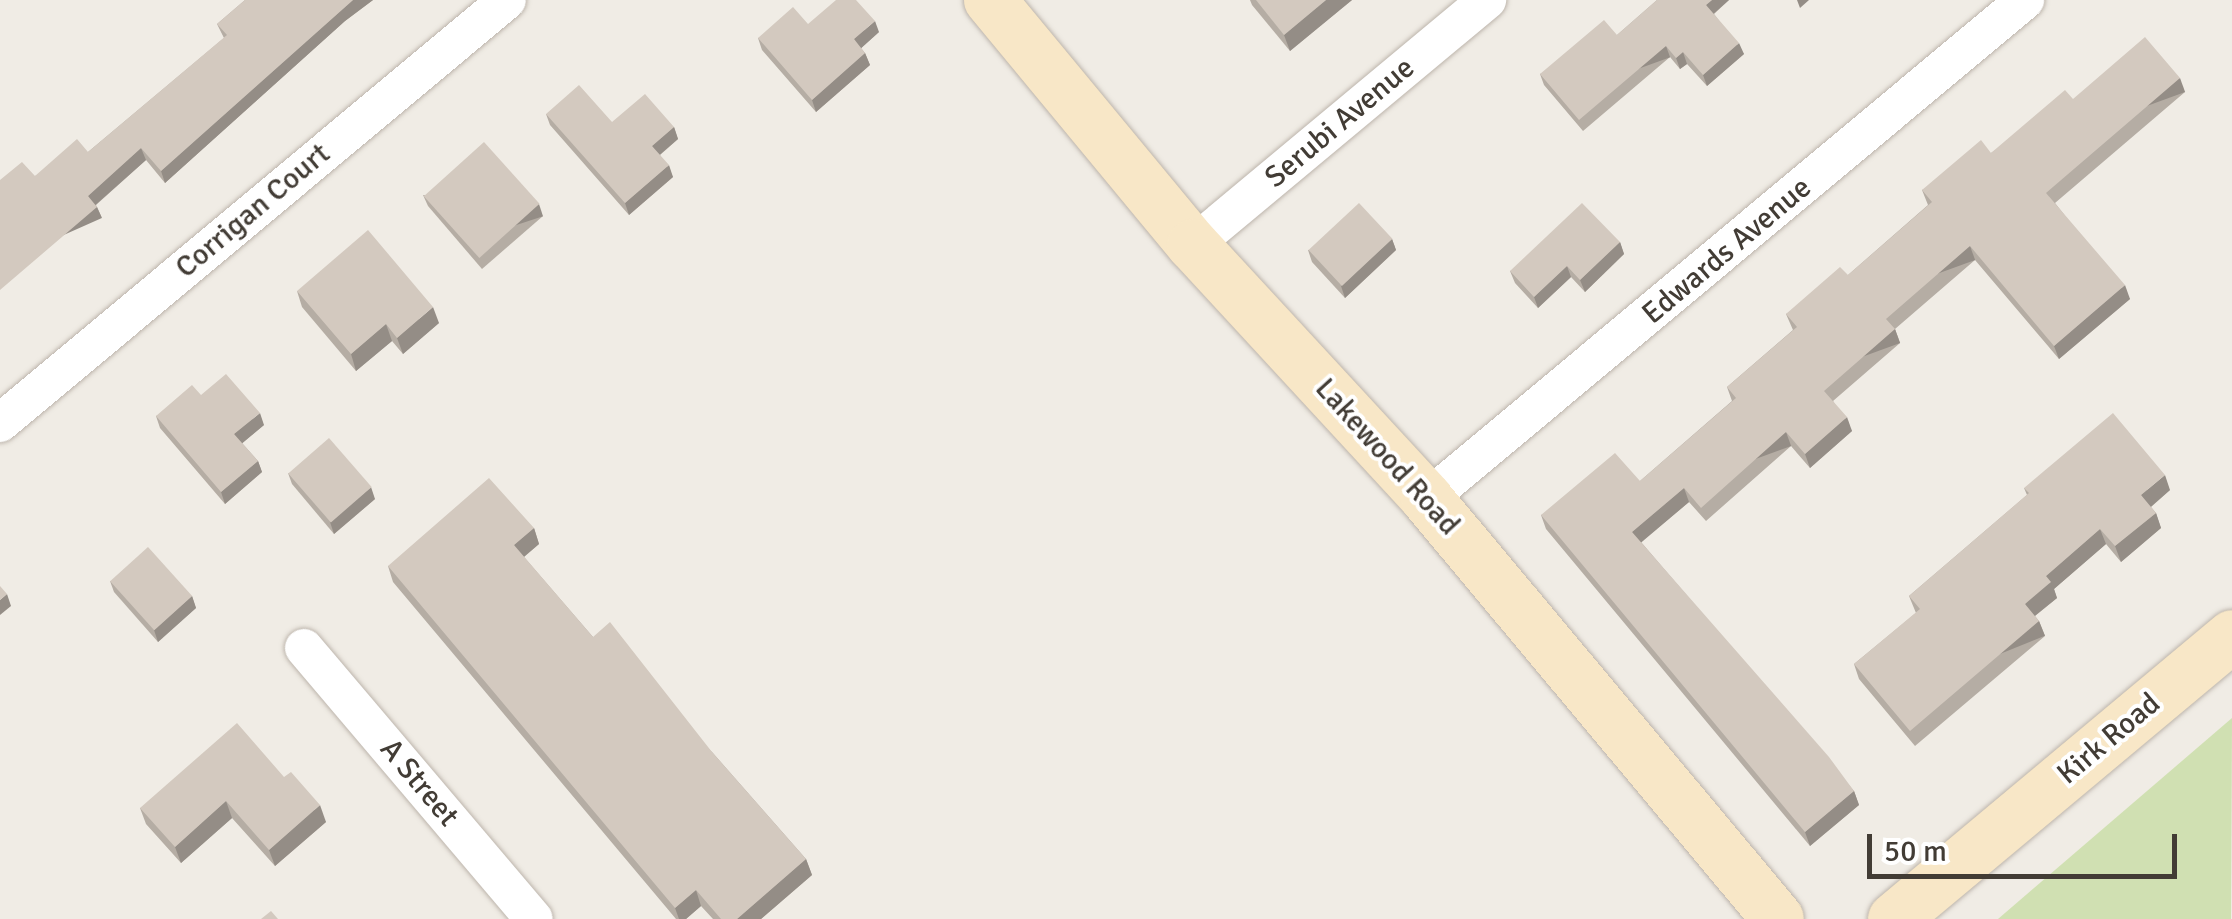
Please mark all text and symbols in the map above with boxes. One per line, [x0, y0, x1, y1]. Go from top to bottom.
street label: Serubi Avenue [1258, 50, 1422, 196]
street label: Corrigan Court [169, 136, 337, 286]
street label: Edwards Avenue [1635, 170, 1819, 332]
street label: Lakewood Road [1307, 371, 1467, 543]
street label: Kirk Road [2050, 686, 2168, 792]
street label: A Street [372, 732, 466, 834]
scale bar [1872, 814, 2182, 876]
text: 50 m [1884, 833, 1947, 870]

